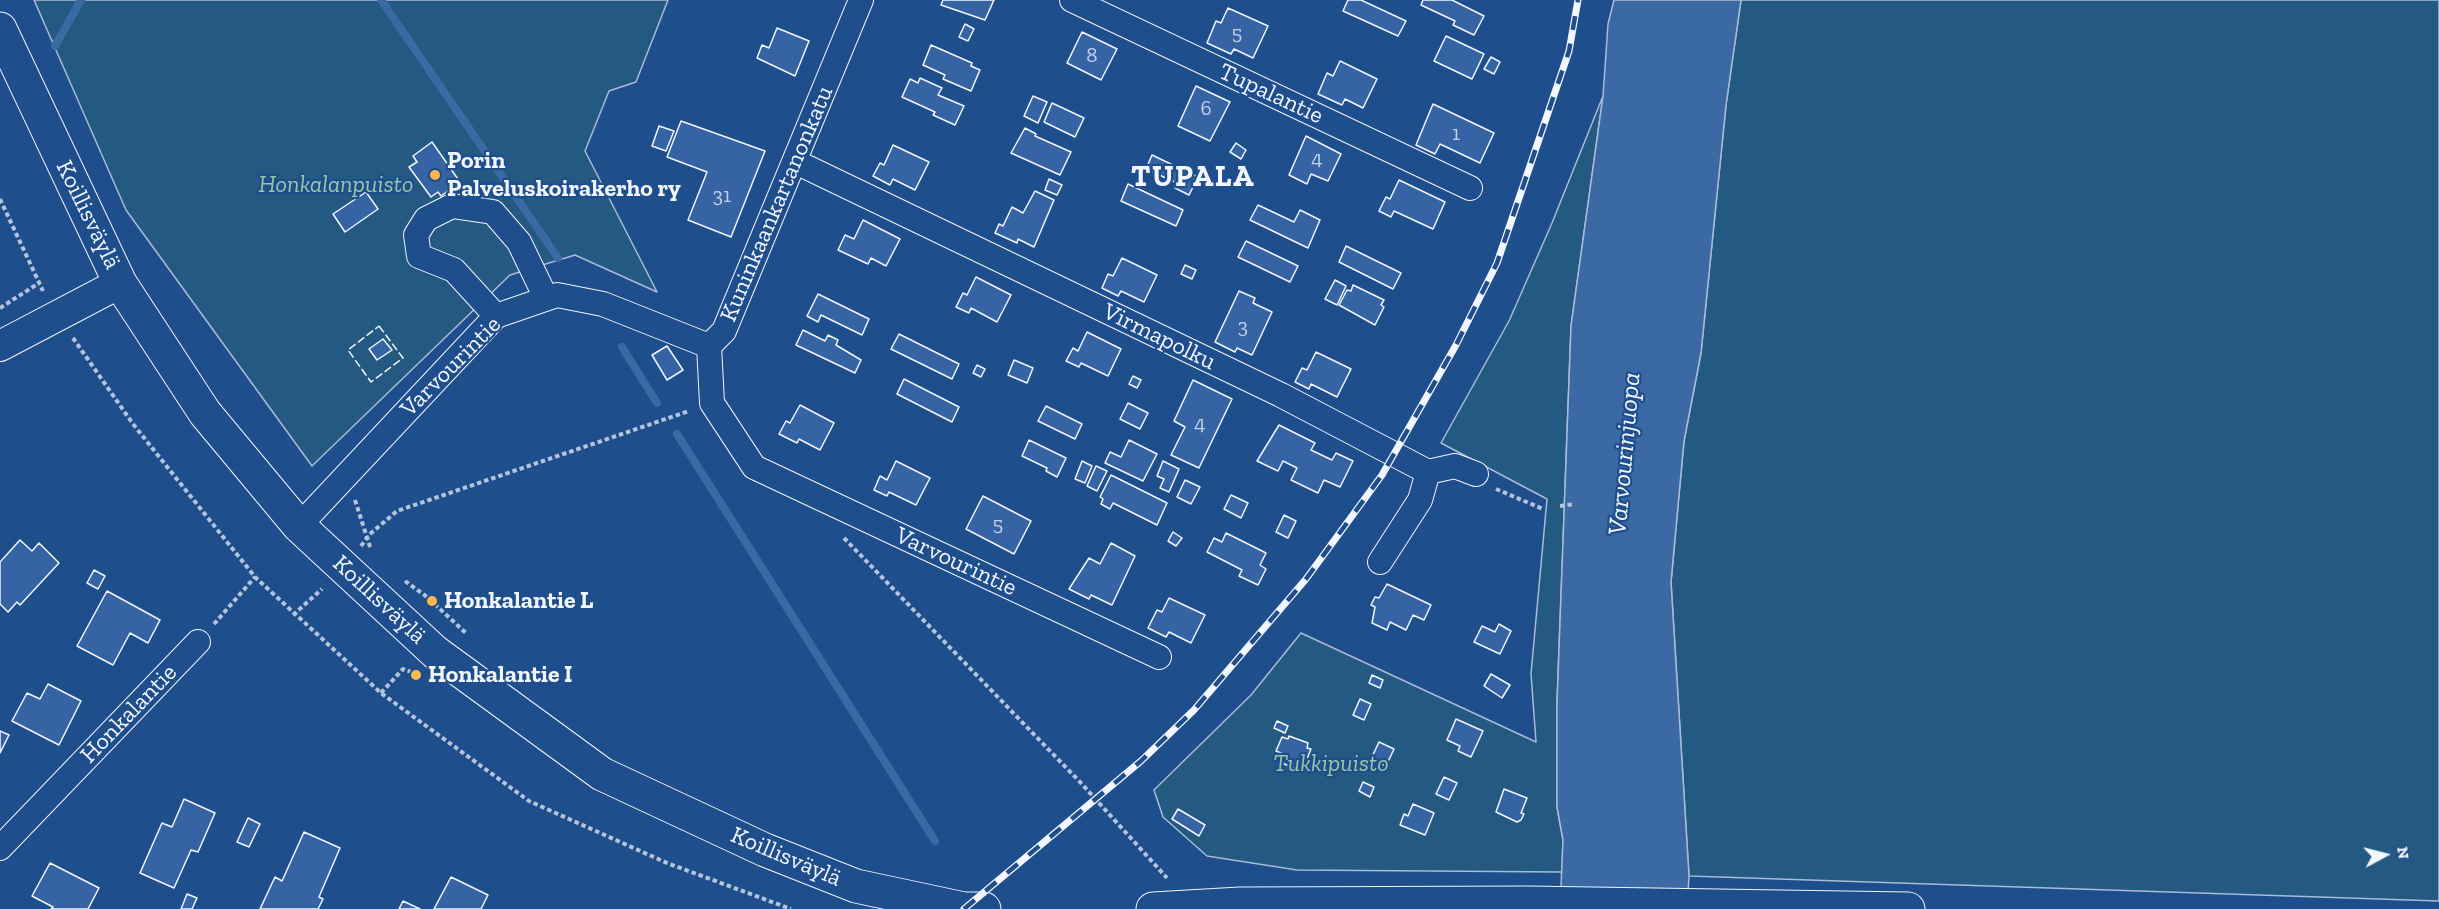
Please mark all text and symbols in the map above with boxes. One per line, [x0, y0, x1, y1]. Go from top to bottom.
house number: 5 [1232, 21, 1242, 47]
house number: 8 [1086, 43, 1098, 69]
street label: Tupalantie [1214, 57, 1328, 131]
street label: Kuninkaankartanonkatu [714, 82, 840, 326]
house number: 6 [1200, 96, 1212, 122]
house number: 1 [1452, 121, 1460, 147]
house number: 4 [1311, 146, 1323, 172]
place label: Porin Palveluskoirakerho ry [447, 147, 681, 203]
street label: Koillisväylä [49, 156, 127, 274]
district label: TUPALA [1131, 159, 1255, 195]
marker: Porin Palveluskoirakerho ry [428, 168, 442, 182]
park label: Honkalanpuisto [259, 171, 413, 199]
house number: 31 [713, 183, 731, 209]
street label: Virmapolku [1098, 297, 1220, 377]
street label: Varvourintie [395, 311, 507, 423]
house number: 3 [1238, 314, 1248, 340]
water label: Varvourinjuopa [1602, 371, 1648, 537]
house number: 4 [1194, 411, 1206, 437]
house number: 5 [993, 512, 1003, 538]
street label: Varvourintie [891, 521, 1021, 603]
street label: Koillisväylä [326, 550, 432, 650]
place label: Honkalantie L [444, 587, 593, 615]
marker: Honkalantie L [425, 594, 439, 608]
street label: Honkalantie [75, 659, 183, 769]
place label: Honkalantie I [428, 661, 572, 689]
marker: Honkalantie I [409, 668, 423, 682]
park label: Tukkipuisto [1273, 750, 1389, 778]
street label: Koillisväylä [726, 821, 846, 893]
north arrow [2355, 825, 2415, 885]
text: N [2393, 846, 2414, 860]

